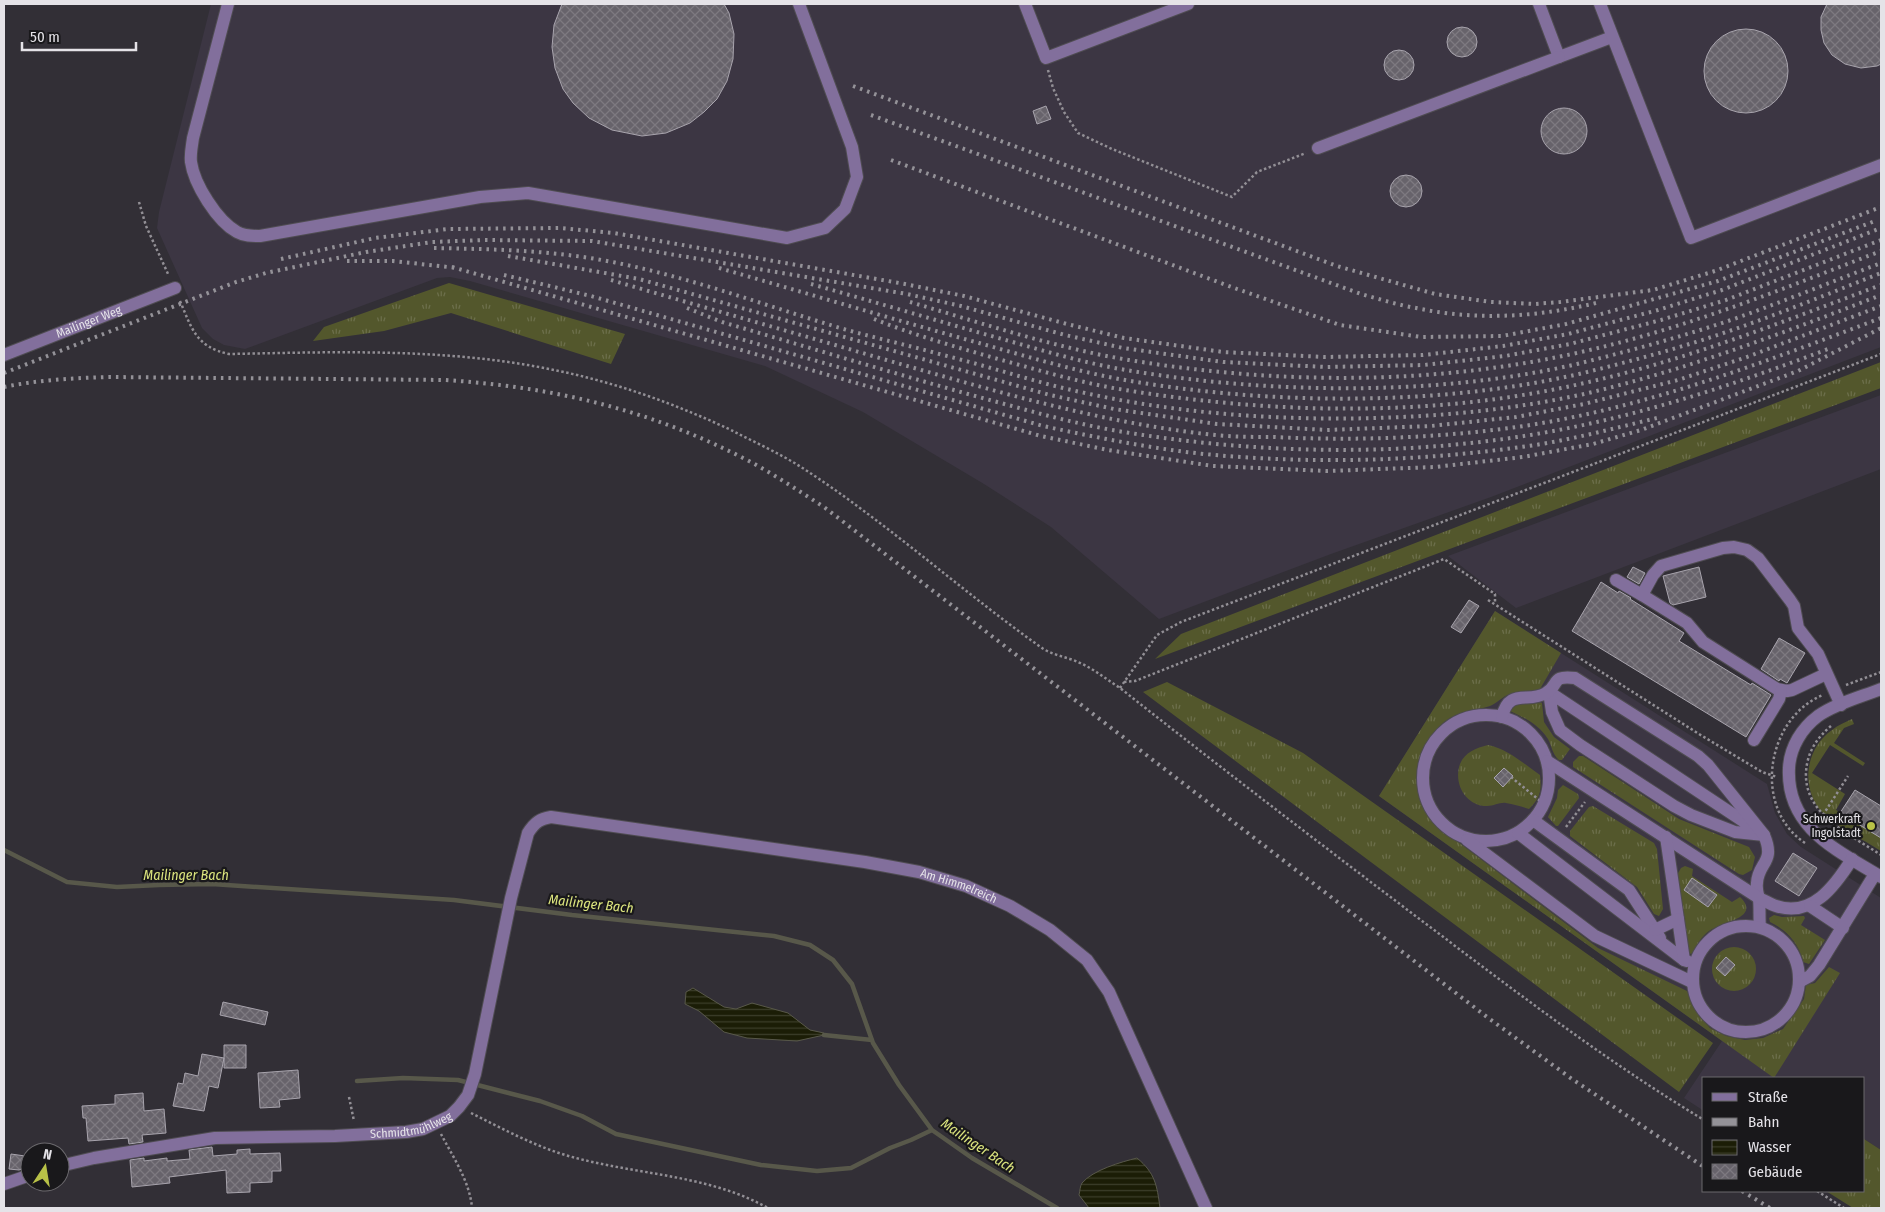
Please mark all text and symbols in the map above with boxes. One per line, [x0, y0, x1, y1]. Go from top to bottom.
scale bar [22, 20, 136, 52]
text: 50 m [30, 28, 60, 46]
street label: Mailinger Weg [54, 303, 124, 341]
place label: Schwerkraft Ingolstadt [1803, 812, 1861, 840]
marker: Schwerkraft Ingolstadt [1865, 820, 1877, 832]
street label: Am Himmelreich [919, 866, 999, 906]
water label: Mailinger Bach [143, 867, 229, 884]
water label: Mailinger Bach [548, 891, 634, 917]
legend [1702, 1077, 1865, 1192]
text: Straße [1748, 1088, 1788, 1106]
street label: Schmidtmühlweg [370, 1109, 455, 1141]
text: Bahn [1748, 1113, 1779, 1131]
water label: Mailinger Bach [938, 1115, 1018, 1177]
text: Wasser [1748, 1138, 1792, 1156]
north arrow [20, 1142, 70, 1192]
text: N [42, 1146, 53, 1164]
text: Gebäude [1748, 1163, 1803, 1181]

